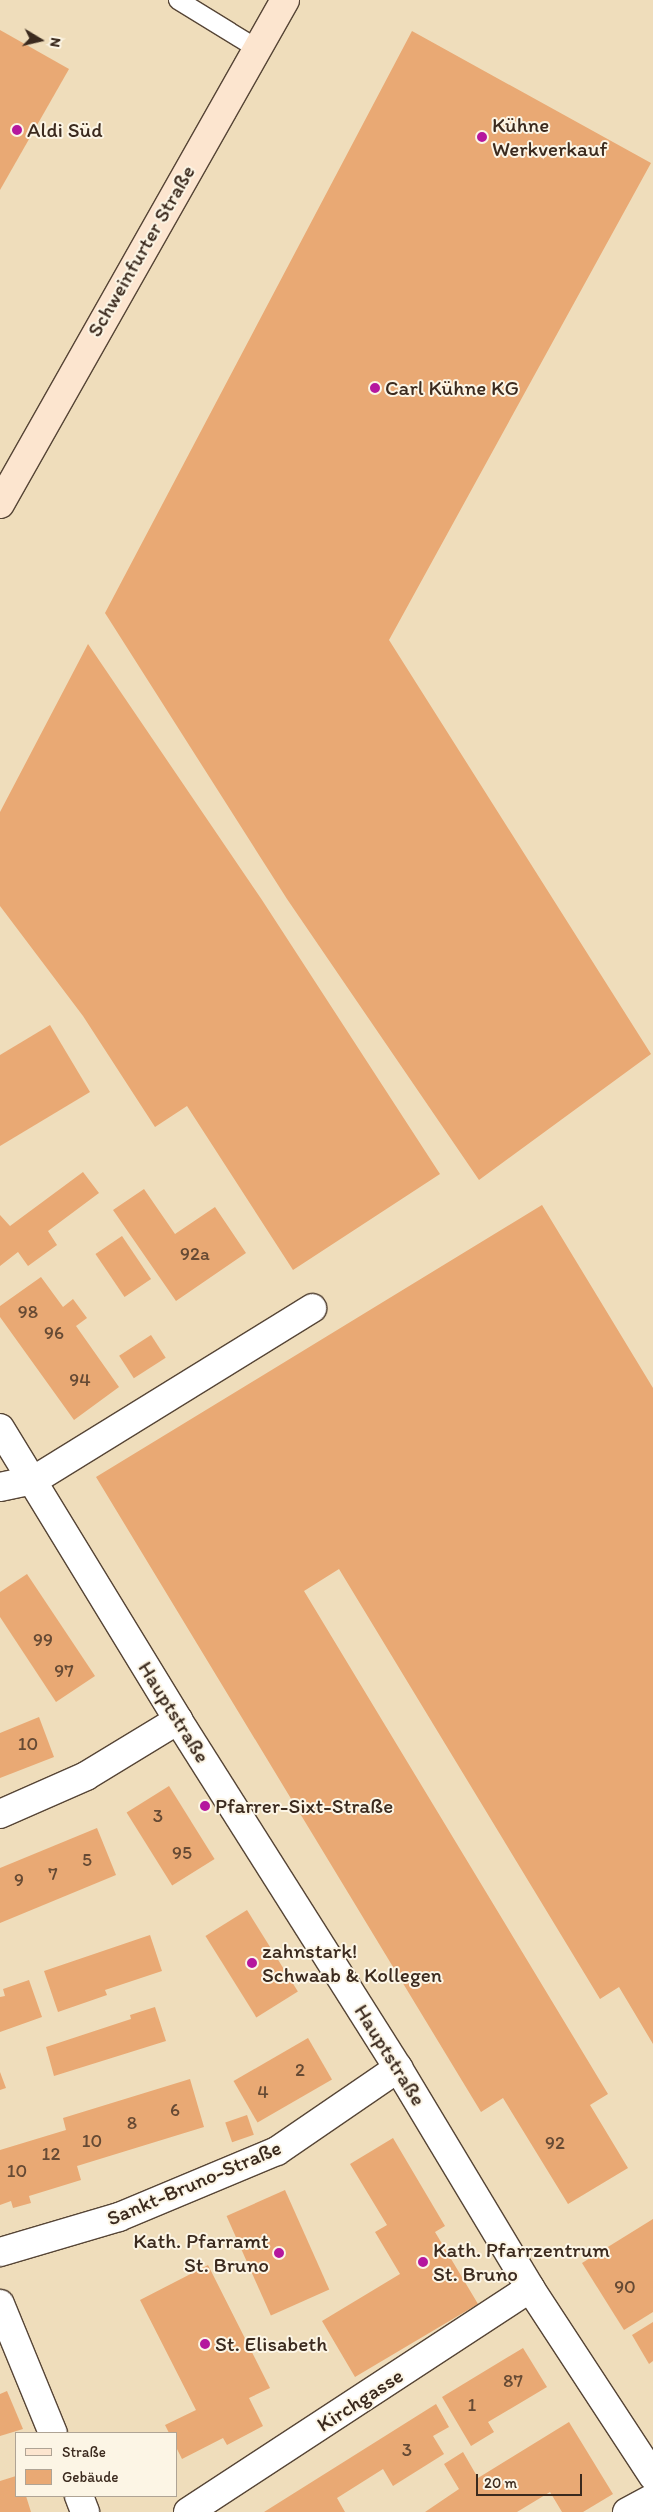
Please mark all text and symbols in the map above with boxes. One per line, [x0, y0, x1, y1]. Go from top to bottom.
north arrow [15, 15, 65, 65]
text: N [46, 36, 64, 48]
place label: Kühne Werkverkauf [492, 112, 608, 162]
place label: Aldi Süd [27, 117, 103, 143]
marker: Aldi Süd [11, 124, 23, 136]
marker: Kühne Werkverkauf [476, 131, 488, 143]
street label: Schweinfurter Straße [82, 161, 200, 341]
place label: Carl Kühne KG [385, 375, 518, 401]
marker: Carl Kühne KG [369, 382, 381, 394]
house number: 92a [180, 1243, 210, 1265]
house number: 98 [18, 1301, 38, 1323]
house number: 96 [44, 1322, 64, 1344]
house number: 94 [69, 1369, 91, 1391]
house number: 99 [33, 1629, 53, 1651]
street label: Hauptstraße [133, 1657, 215, 1767]
house number: 97 [54, 1660, 74, 1682]
house number: 10 [18, 1733, 38, 1755]
place label: Pfarrer-Sixt-Straße [215, 1793, 393, 1819]
marker: Pfarrer-Sixt-Straße [199, 1800, 211, 1812]
house number: 3 [153, 1805, 163, 1827]
house number: 95 [172, 1842, 192, 1864]
house number: 5 [82, 1849, 92, 1871]
house number: 7 [48, 1863, 58, 1885]
house number: 9 [14, 1869, 24, 1891]
place label: zahnstark! Schwaab & Kollegen [262, 1938, 443, 1988]
marker: zahnstark! Schwaab & Kollegen [246, 1957, 258, 1969]
street label: Hauptstraße [349, 2000, 431, 2110]
house number: 2 [295, 2059, 305, 2081]
house number: 4 [257, 2081, 269, 2103]
house number: 6 [170, 2099, 180, 2121]
house number: 8 [127, 2112, 137, 2134]
house number: 10 [82, 2130, 102, 2152]
house number: 92 [545, 2132, 565, 2154]
street label: Sankt-Bruno-Straße [103, 2135, 285, 2231]
house number: 12 [42, 2143, 60, 2165]
house number: 10 [7, 2160, 27, 2182]
place label: Kath. Pfarramt St. Bruno [134, 2228, 269, 2278]
place label: Kath. Pfarrzentrum St. Bruno [433, 2237, 608, 2287]
marker: Kath. Pfarramt St. Bruno [273, 2247, 285, 2259]
marker: Kath. Pfarrzentrum St. Bruno [417, 2256, 429, 2268]
house number: 90 [614, 2276, 636, 2298]
place label: St. Elisabeth [215, 2331, 327, 2357]
marker: St. Elisabeth [199, 2338, 211, 2350]
street label: Kirchgasse [312, 2363, 408, 2437]
house number: 87 [503, 2370, 523, 2392]
house number: 1 [468, 2394, 476, 2416]
legend [15, 2432, 178, 2497]
house number: 3 [402, 2439, 412, 2461]
text: Straße [62, 2443, 106, 2461]
scale bar [478, 2464, 584, 2496]
text: Gebäude [62, 2468, 119, 2486]
text: 20 m [484, 2474, 517, 2492]

